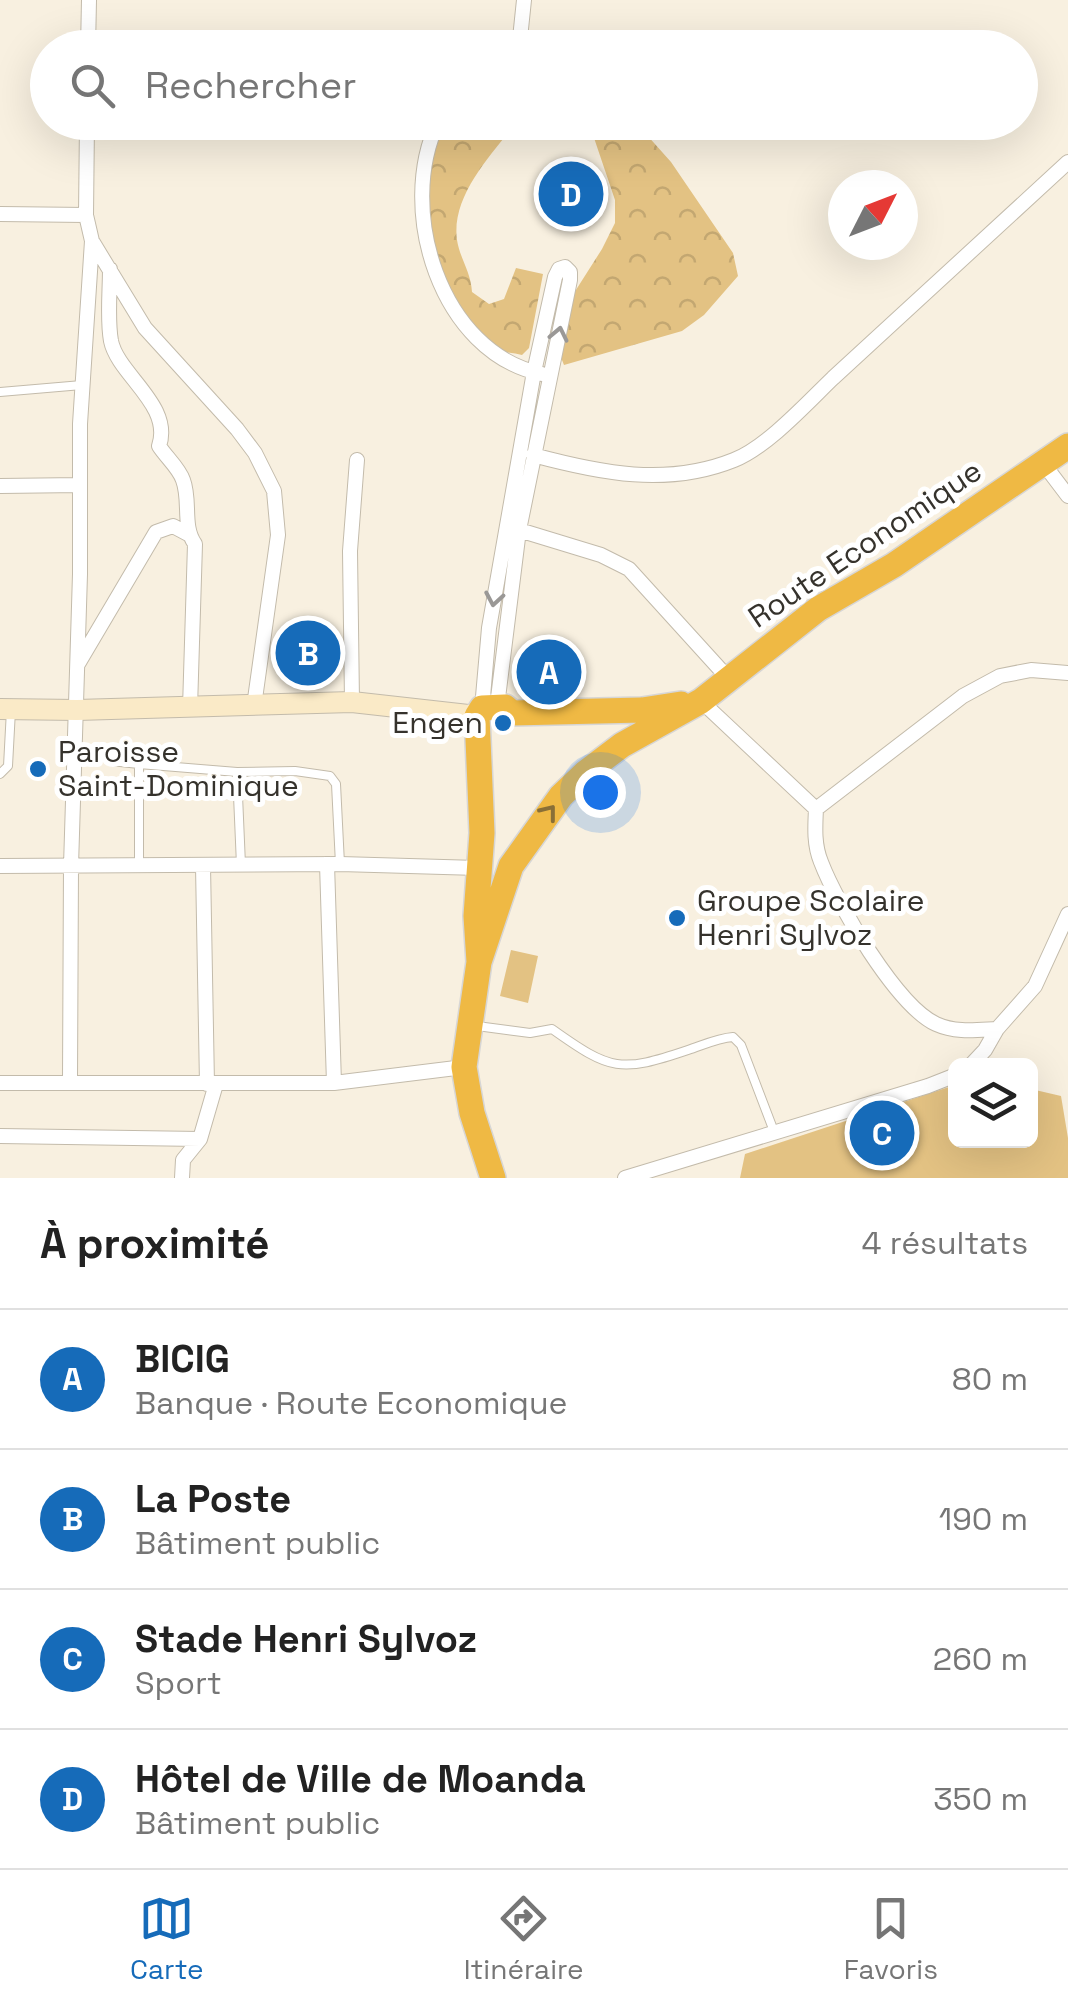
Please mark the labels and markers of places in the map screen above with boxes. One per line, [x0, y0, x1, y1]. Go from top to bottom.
pin: D [538, 156, 604, 232]
pin: B [276, 616, 340, 690]
pin: A [516, 634, 582, 710]
place label: Engen [392, 703, 483, 742]
marker: Engen [492, 712, 514, 734]
place label: Paroisse Saint-Dominique [58, 732, 299, 805]
marker: Paroisse Saint-Dominique [27, 758, 49, 780]
place label: Groupe Scolaire Henri Sylvoz [697, 881, 925, 954]
marker: Groupe Scolaire Henri Sylvoz [666, 907, 688, 929]
pin: C [850, 1096, 914, 1170]

